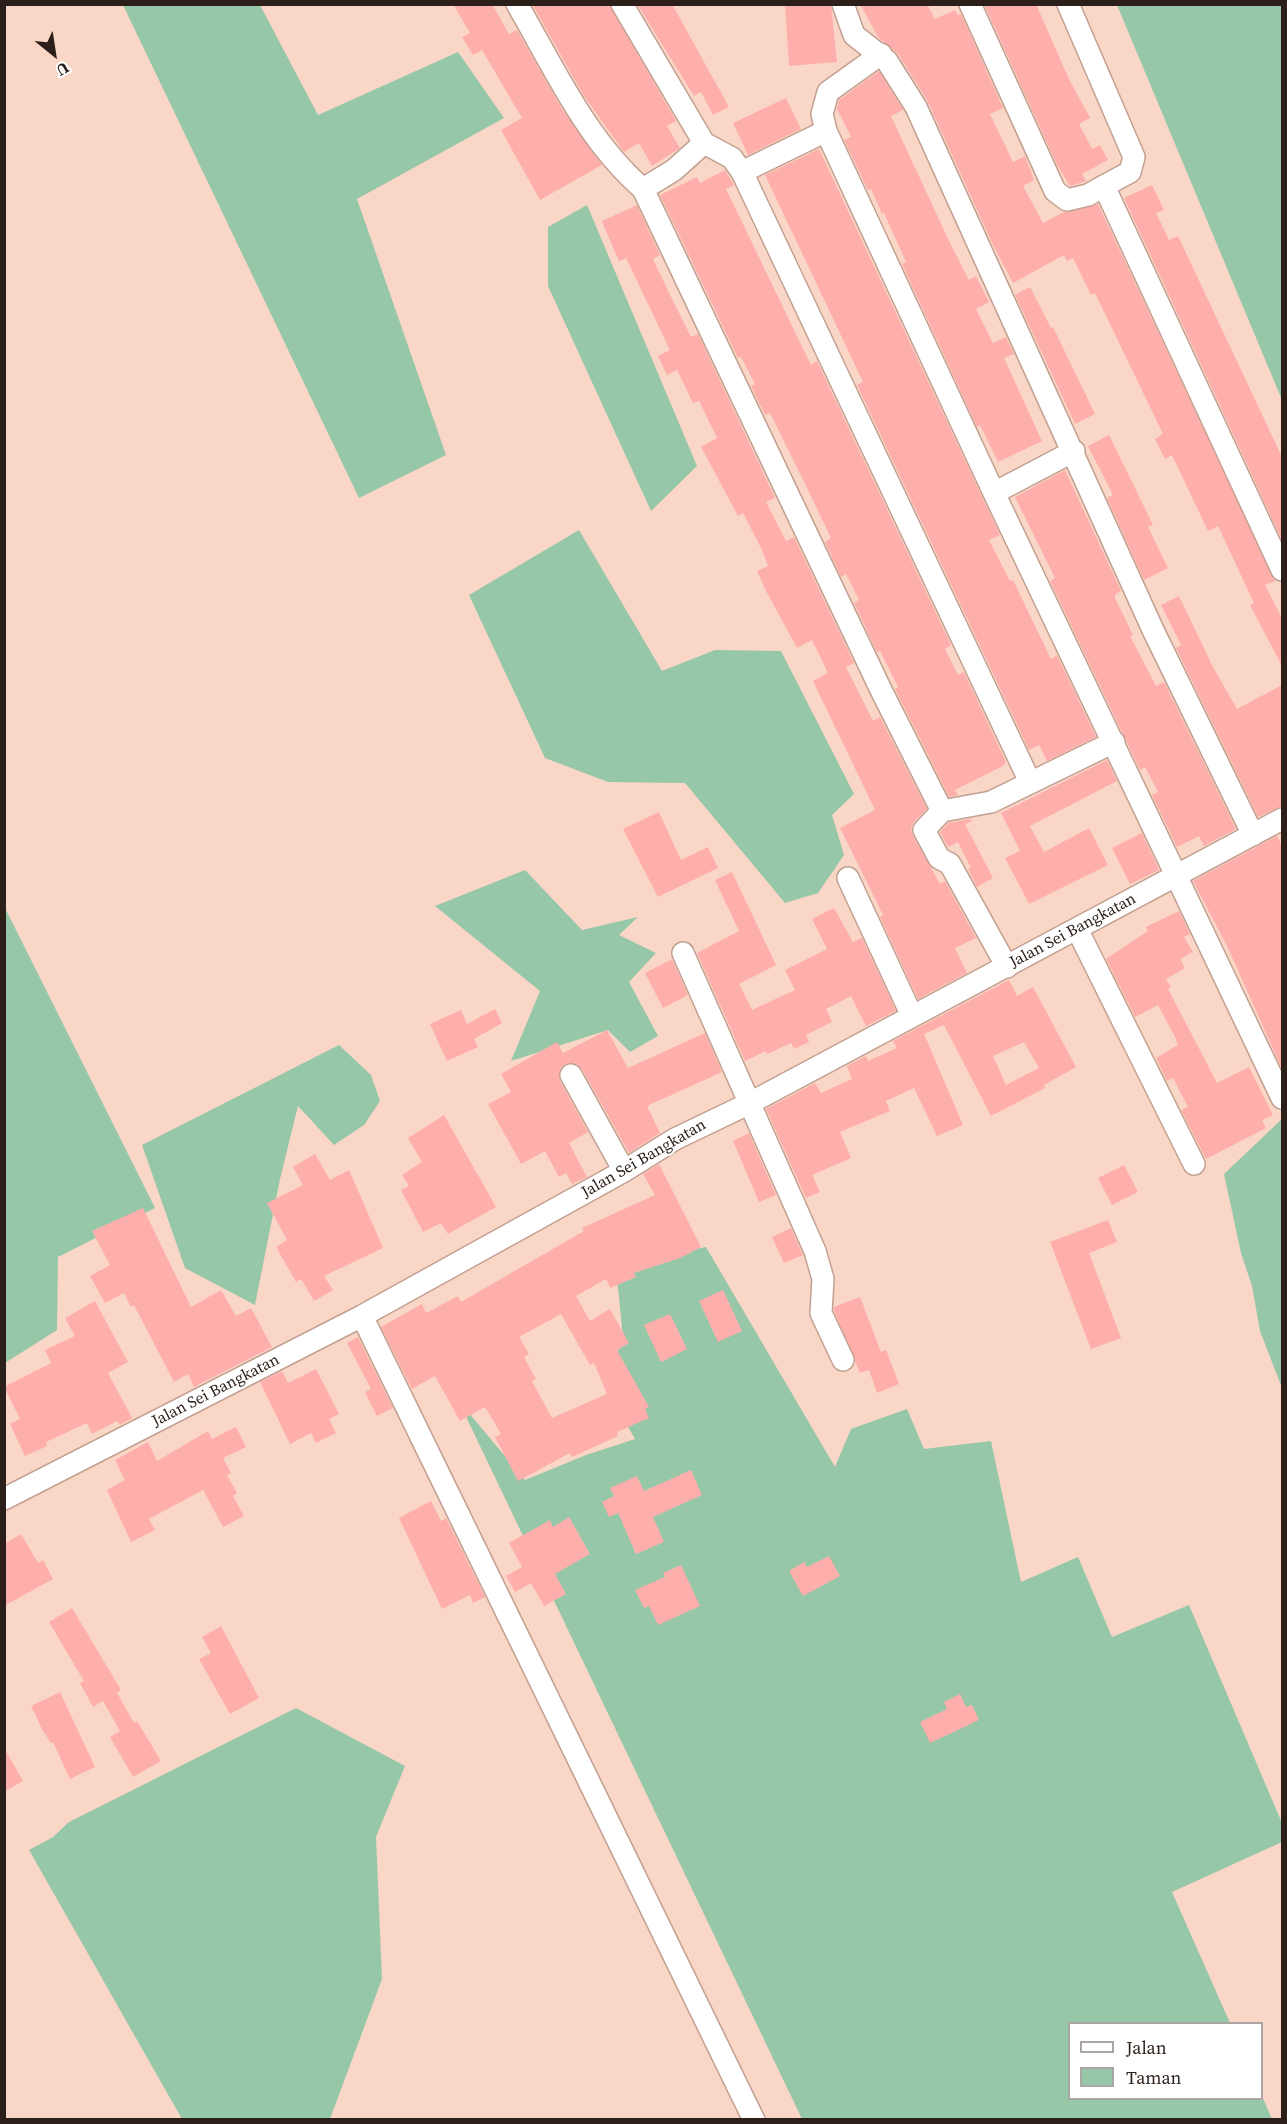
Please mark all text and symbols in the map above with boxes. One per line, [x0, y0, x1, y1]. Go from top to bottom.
north arrow [24, 24, 84, 84]
text: U [52, 57, 74, 82]
street label: Jalan Sei Bangkatan [1006, 890, 1140, 972]
street label: Jalan Sei Bangkatan [578, 1116, 710, 1202]
street label: Jalan Sei Bangkatan [149, 1351, 283, 1431]
legend [1068, 2022, 1263, 2100]
text: Jalan [1126, 2035, 1167, 2060]
text: Taman [1126, 2065, 1181, 2090]

